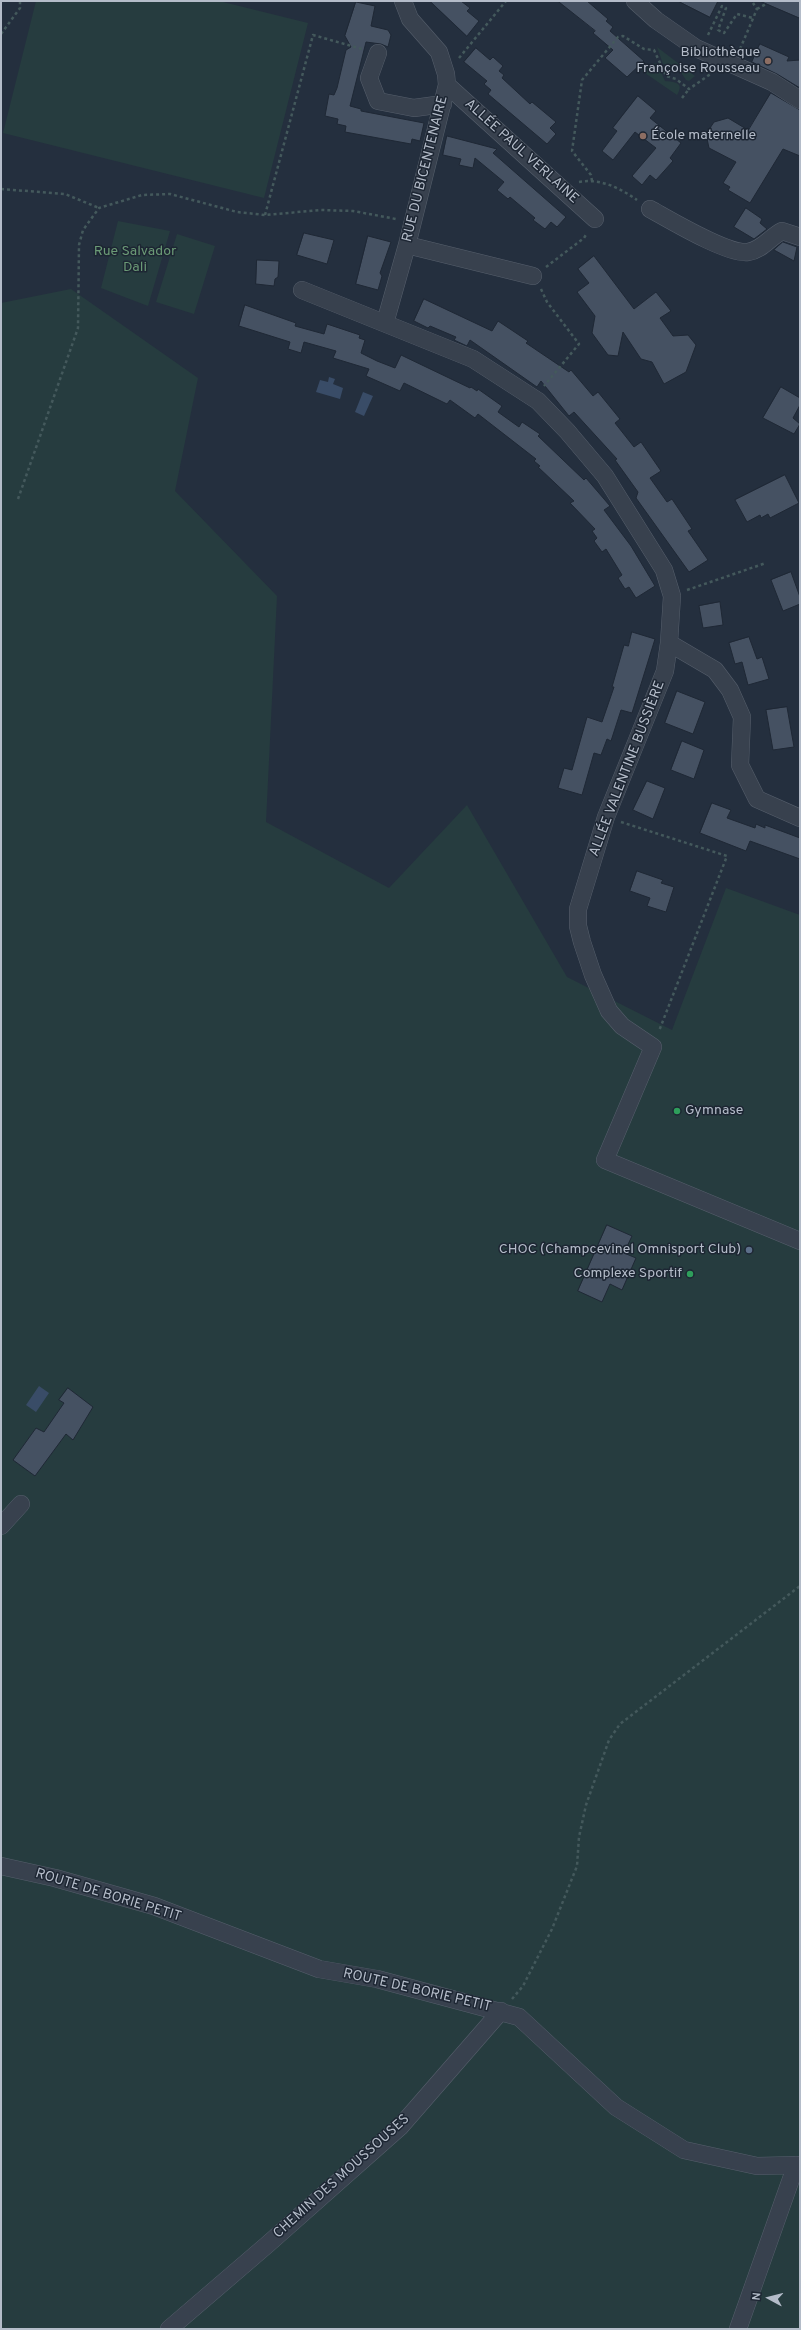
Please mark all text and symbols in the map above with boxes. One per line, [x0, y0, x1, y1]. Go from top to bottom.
place label: Bibliothèque Françoise Rousseau [636, 45, 760, 78]
marker: Bibliothèque Françoise Rousseau [763, 56, 773, 66]
street label: RUE DU BICENTENAIRE [400, 94, 452, 244]
street label: ALLÉE PAUL VERLAINE [460, 96, 582, 208]
place label: École maternelle [651, 128, 756, 144]
marker: École maternelle [638, 131, 648, 141]
park label: Rue Salvador Dali [94, 244, 176, 276]
street label: ALLÉE VALENTINE BUSSIÈRE [587, 679, 669, 859]
place label: Gymnase [685, 1103, 743, 1119]
marker: Gymnase [672, 1106, 682, 1116]
place label: CHOC (Champcevinel Omnisport Club) [499, 1242, 741, 1258]
marker: CHOC (Champcevinel Omnisport Club) [744, 1245, 754, 1255]
place label: Complexe Sportif [574, 1266, 682, 1282]
marker: Complexe Sportif [685, 1269, 695, 1279]
street label: ROUTE DE BORIE PETIT [33, 1866, 183, 1926]
street label: ROUTE DE BORIE PETIT [341, 1966, 493, 2016]
street label: CHEMIN DES MOUSSOUSES [270, 2111, 414, 2243]
north arrow [749, 2278, 789, 2318]
text: N [750, 2292, 765, 2301]

